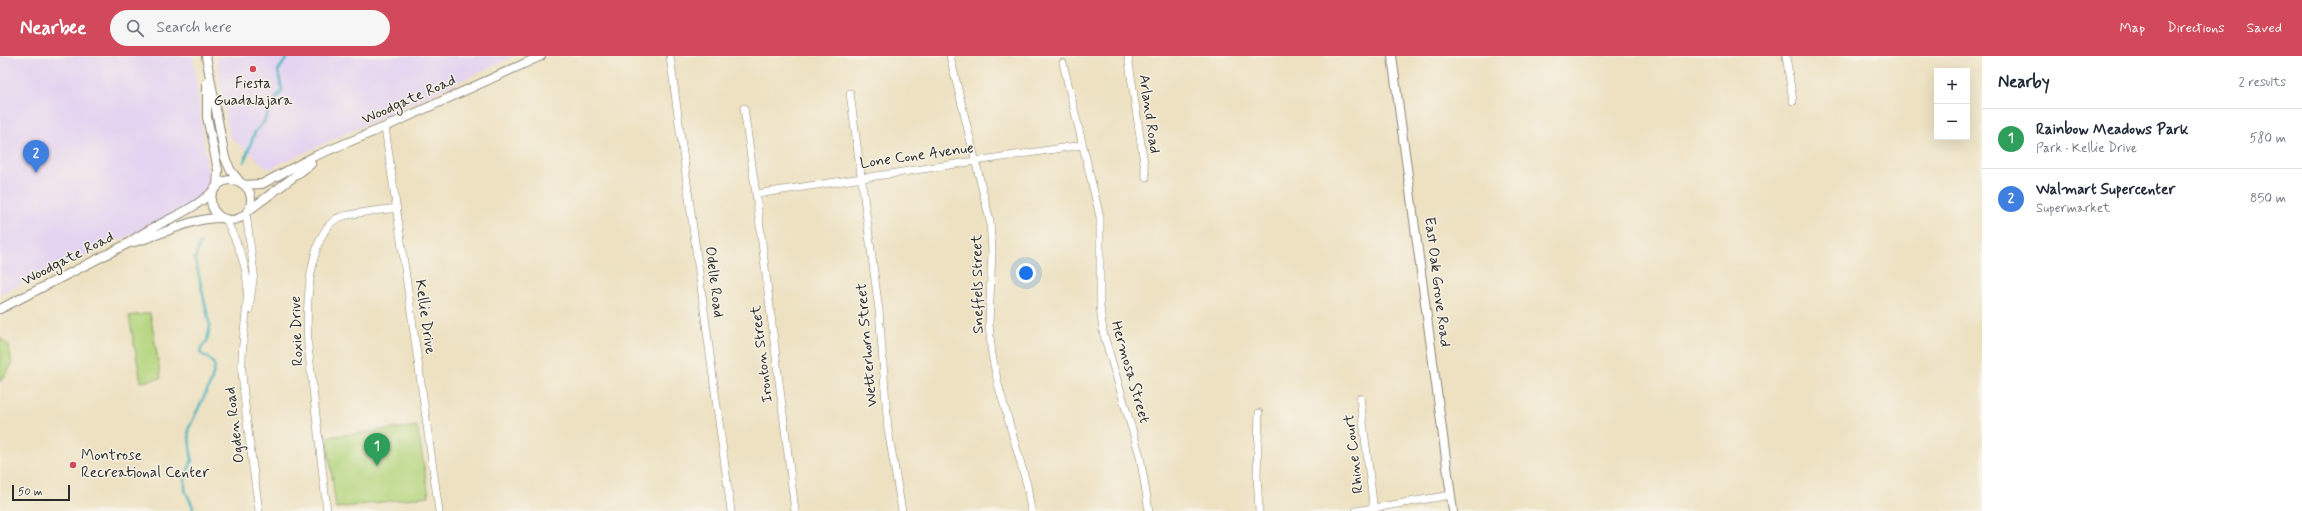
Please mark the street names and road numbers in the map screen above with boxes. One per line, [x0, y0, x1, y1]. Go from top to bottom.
street label: Woodgate Road [359, 70, 459, 131]
street label: Arland Road [1134, 73, 1164, 155]
street label: Lone Cone Avenue [859, 138, 975, 174]
street label: East Oak Grove Road [1419, 216, 1455, 348]
street label: Woodgate Road [19, 227, 118, 292]
street label: Sneffels Street [967, 234, 989, 334]
street label: Odelle Road [700, 245, 728, 319]
street label: Kellie Drive [410, 278, 440, 356]
street label: Wetterhorn Street [852, 282, 882, 408]
street label: Roxie Drive [286, 295, 308, 367]
street label: Ironton Street [746, 304, 778, 404]
street label: Hermosa Street [1106, 319, 1154, 426]
street label: Ogden Road [220, 386, 250, 464]
street label: Rhine Court [1339, 413, 1369, 495]

